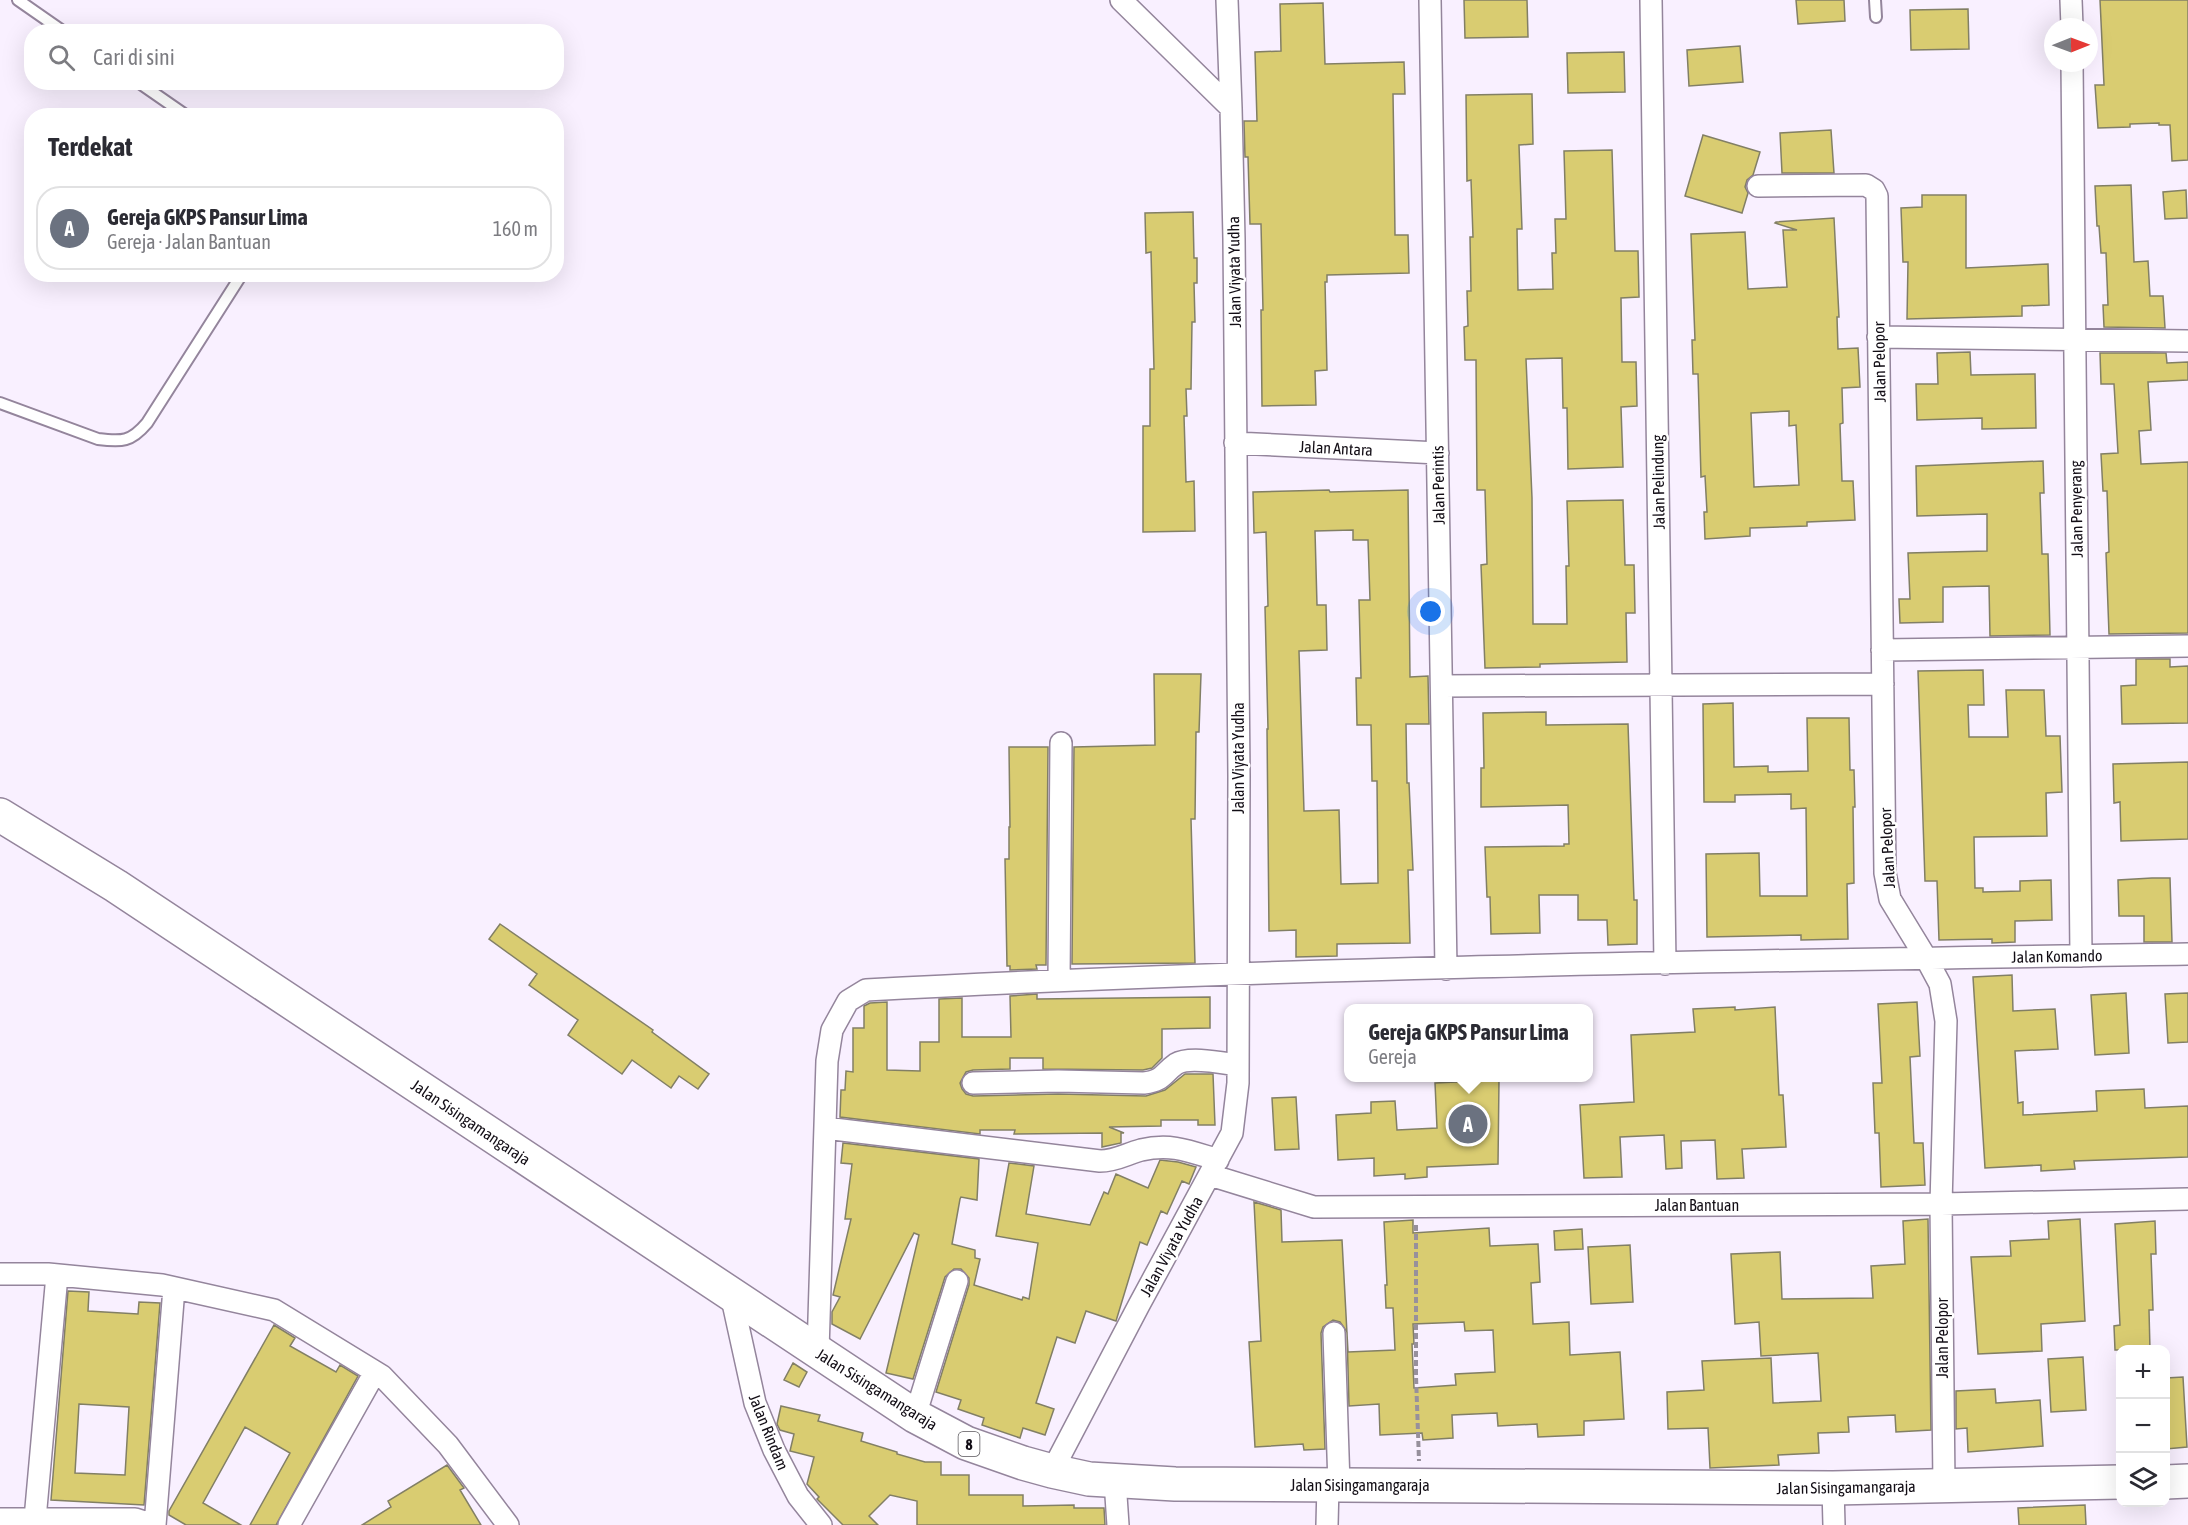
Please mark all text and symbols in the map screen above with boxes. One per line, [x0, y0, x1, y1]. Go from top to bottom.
north arrow [2044, 18, 2098, 72]
search box [24, 24, 564, 90]
icon: search [45, 41, 78, 74]
text: Cari di sini [93, 44, 175, 70]
text: Terdekat [48, 132, 132, 162]
text: Gereja GKPS Pansur Lima [107, 204, 308, 230]
street label: Jalan Viyata Yudha [1224, 216, 1245, 328]
text: A [65, 217, 74, 240]
text: 160 m [493, 217, 538, 240]
text: Gereja · Jalan Bantuan [107, 230, 271, 253]
street label: Jalan Pelopor [1869, 321, 1890, 402]
street label: Jalan Pelindung [1648, 434, 1669, 530]
street label: Jalan Antara [1299, 437, 1373, 459]
street label: Jalan Perintis [1428, 445, 1448, 525]
street label: Jalan Penyerang [2066, 460, 2087, 558]
your location [1416, 597, 1445, 626]
street label: Jalan Viyata Yudha [1229, 702, 1248, 814]
street label: Jalan Pelopor [1876, 807, 1899, 889]
street label: Jalan Komando [2011, 946, 2103, 966]
popup [1344, 1004, 1593, 1082]
text: Gereja GKPS Pansur Lima [1368, 1019, 1569, 1045]
text: Gereja [1368, 1045, 1417, 1068]
street label: Jalan Sisingamangaraja [408, 1076, 534, 1169]
pin: A [1448, 1102, 1488, 1146]
street label: Jalan Viyata Yudha [1136, 1193, 1207, 1300]
street label: Jalan Bantuan [1655, 1196, 1739, 1214]
street label: Jalan Pelopor [1933, 1297, 1952, 1378]
street label: Jalan Sisingamangaraja [813, 1344, 941, 1434]
map controls [2116, 1345, 2170, 1507]
button: + [2116, 1345, 2170, 1399]
street label: Jalan Rindam [746, 1391, 792, 1473]
button: − [2116, 1399, 2170, 1453]
road number: 8 [958, 1432, 980, 1456]
button: layers [2116, 1453, 2170, 1507]
street label: Jalan Sisingamangaraja [1290, 1476, 1430, 1495]
street label: Jalan Sisingamangaraja [1776, 1477, 1916, 1498]

